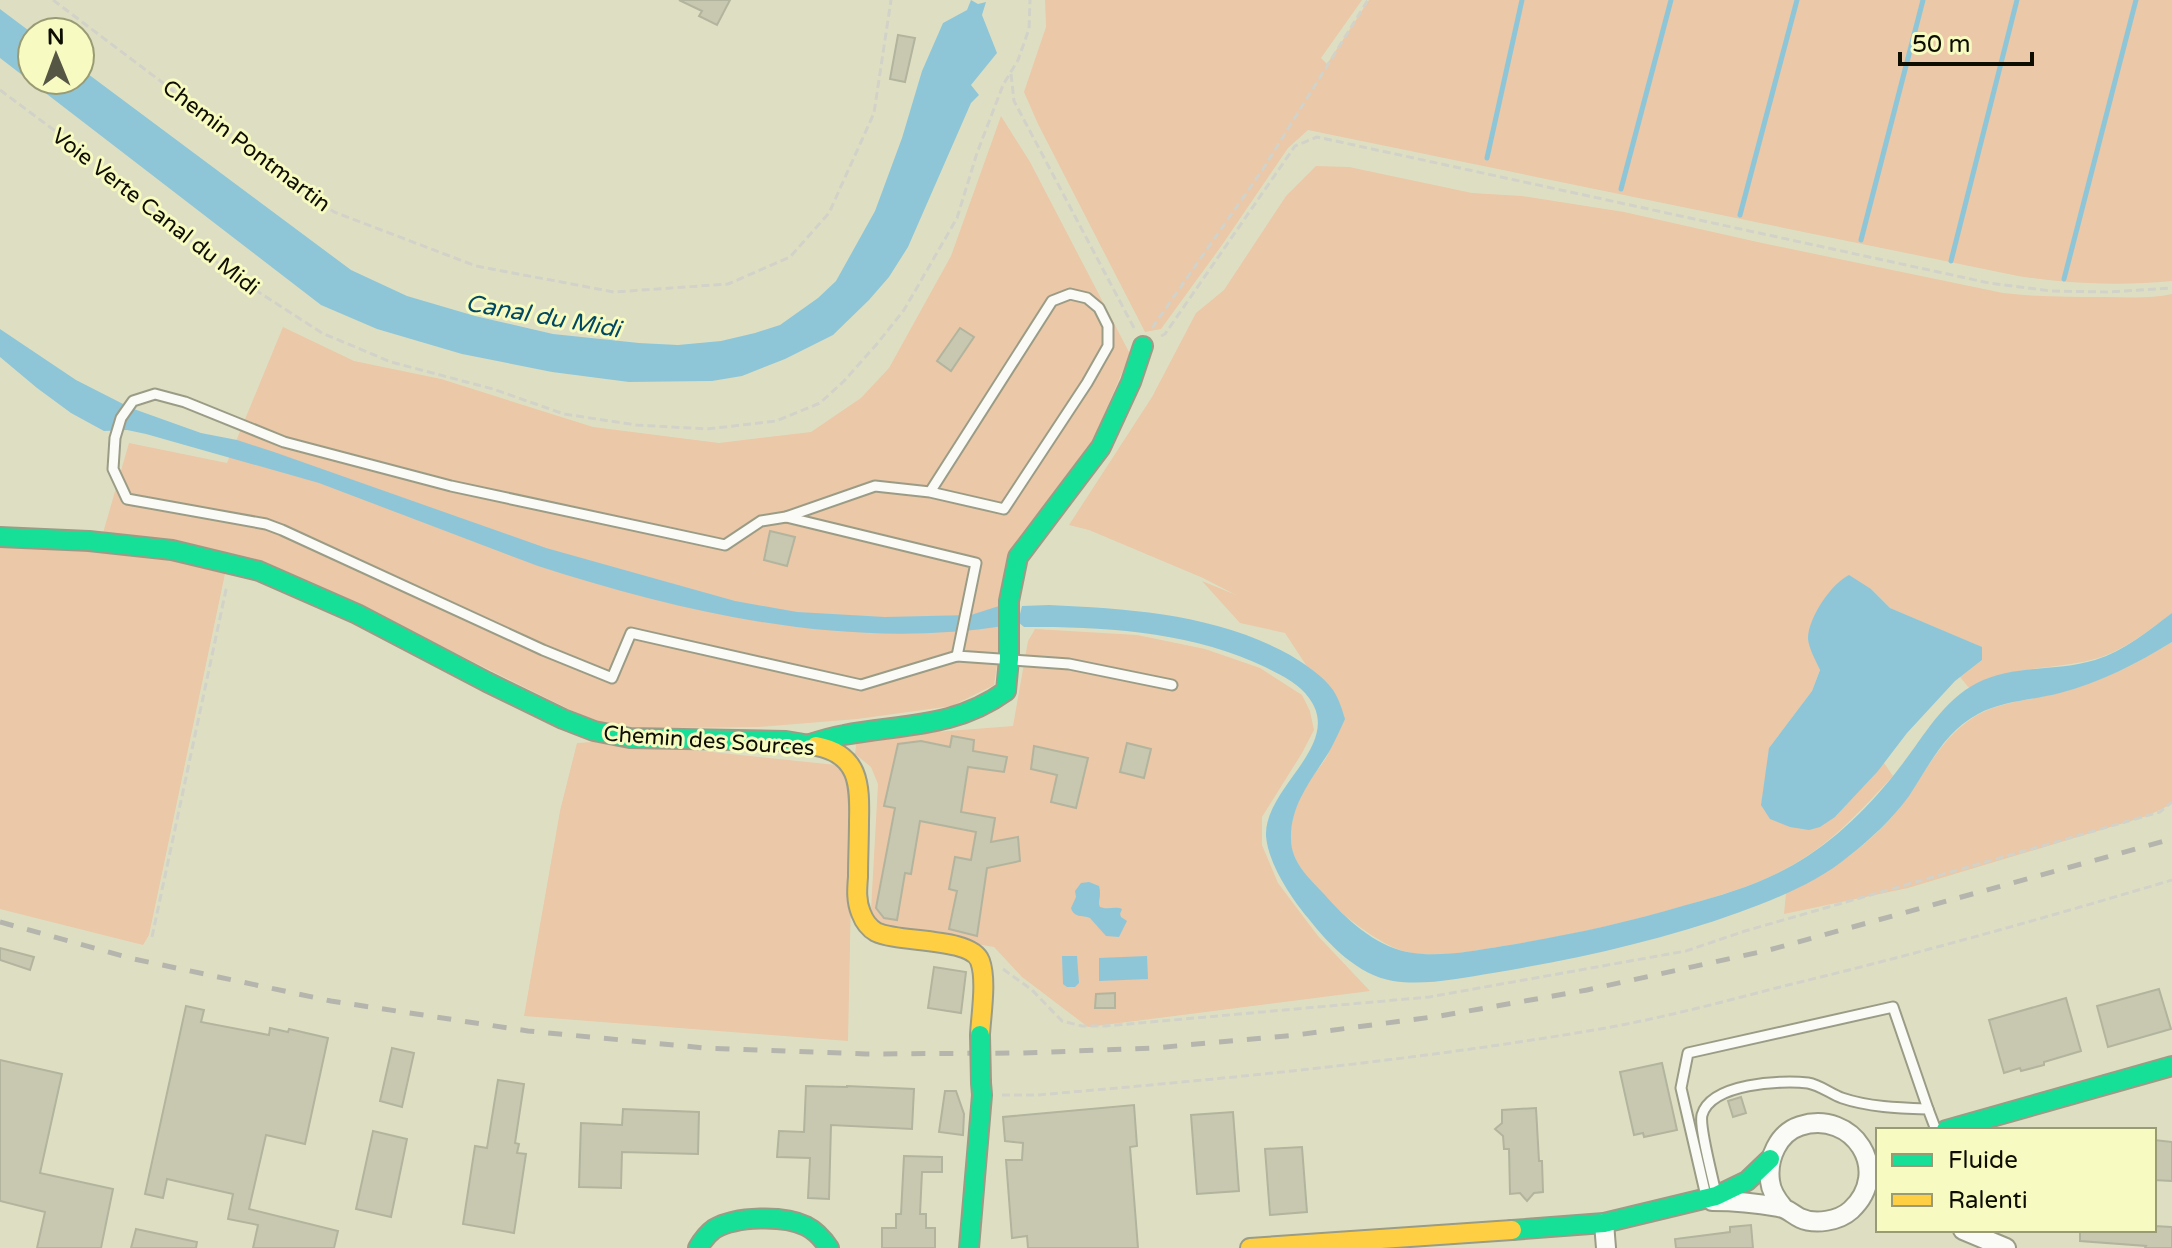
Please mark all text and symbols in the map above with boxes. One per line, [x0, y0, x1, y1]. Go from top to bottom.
north arrow [16, 16, 96, 96]
scale bar [1900, 16, 2032, 66]
text: N [47, 24, 65, 50]
text: 50 m [1912, 30, 1970, 59]
street label: Chemin Pontmartin [157, 74, 336, 217]
street label: Voie Verte Canal du Midi [47, 123, 264, 301]
water label: Canal du Midi [463, 289, 625, 345]
street label: Chemin des Sources [602, 721, 815, 761]
legend [1876, 1128, 2156, 1232]
text: Fluide [1948, 1146, 2018, 1175]
text: Ralenti [1948, 1186, 2028, 1215]

